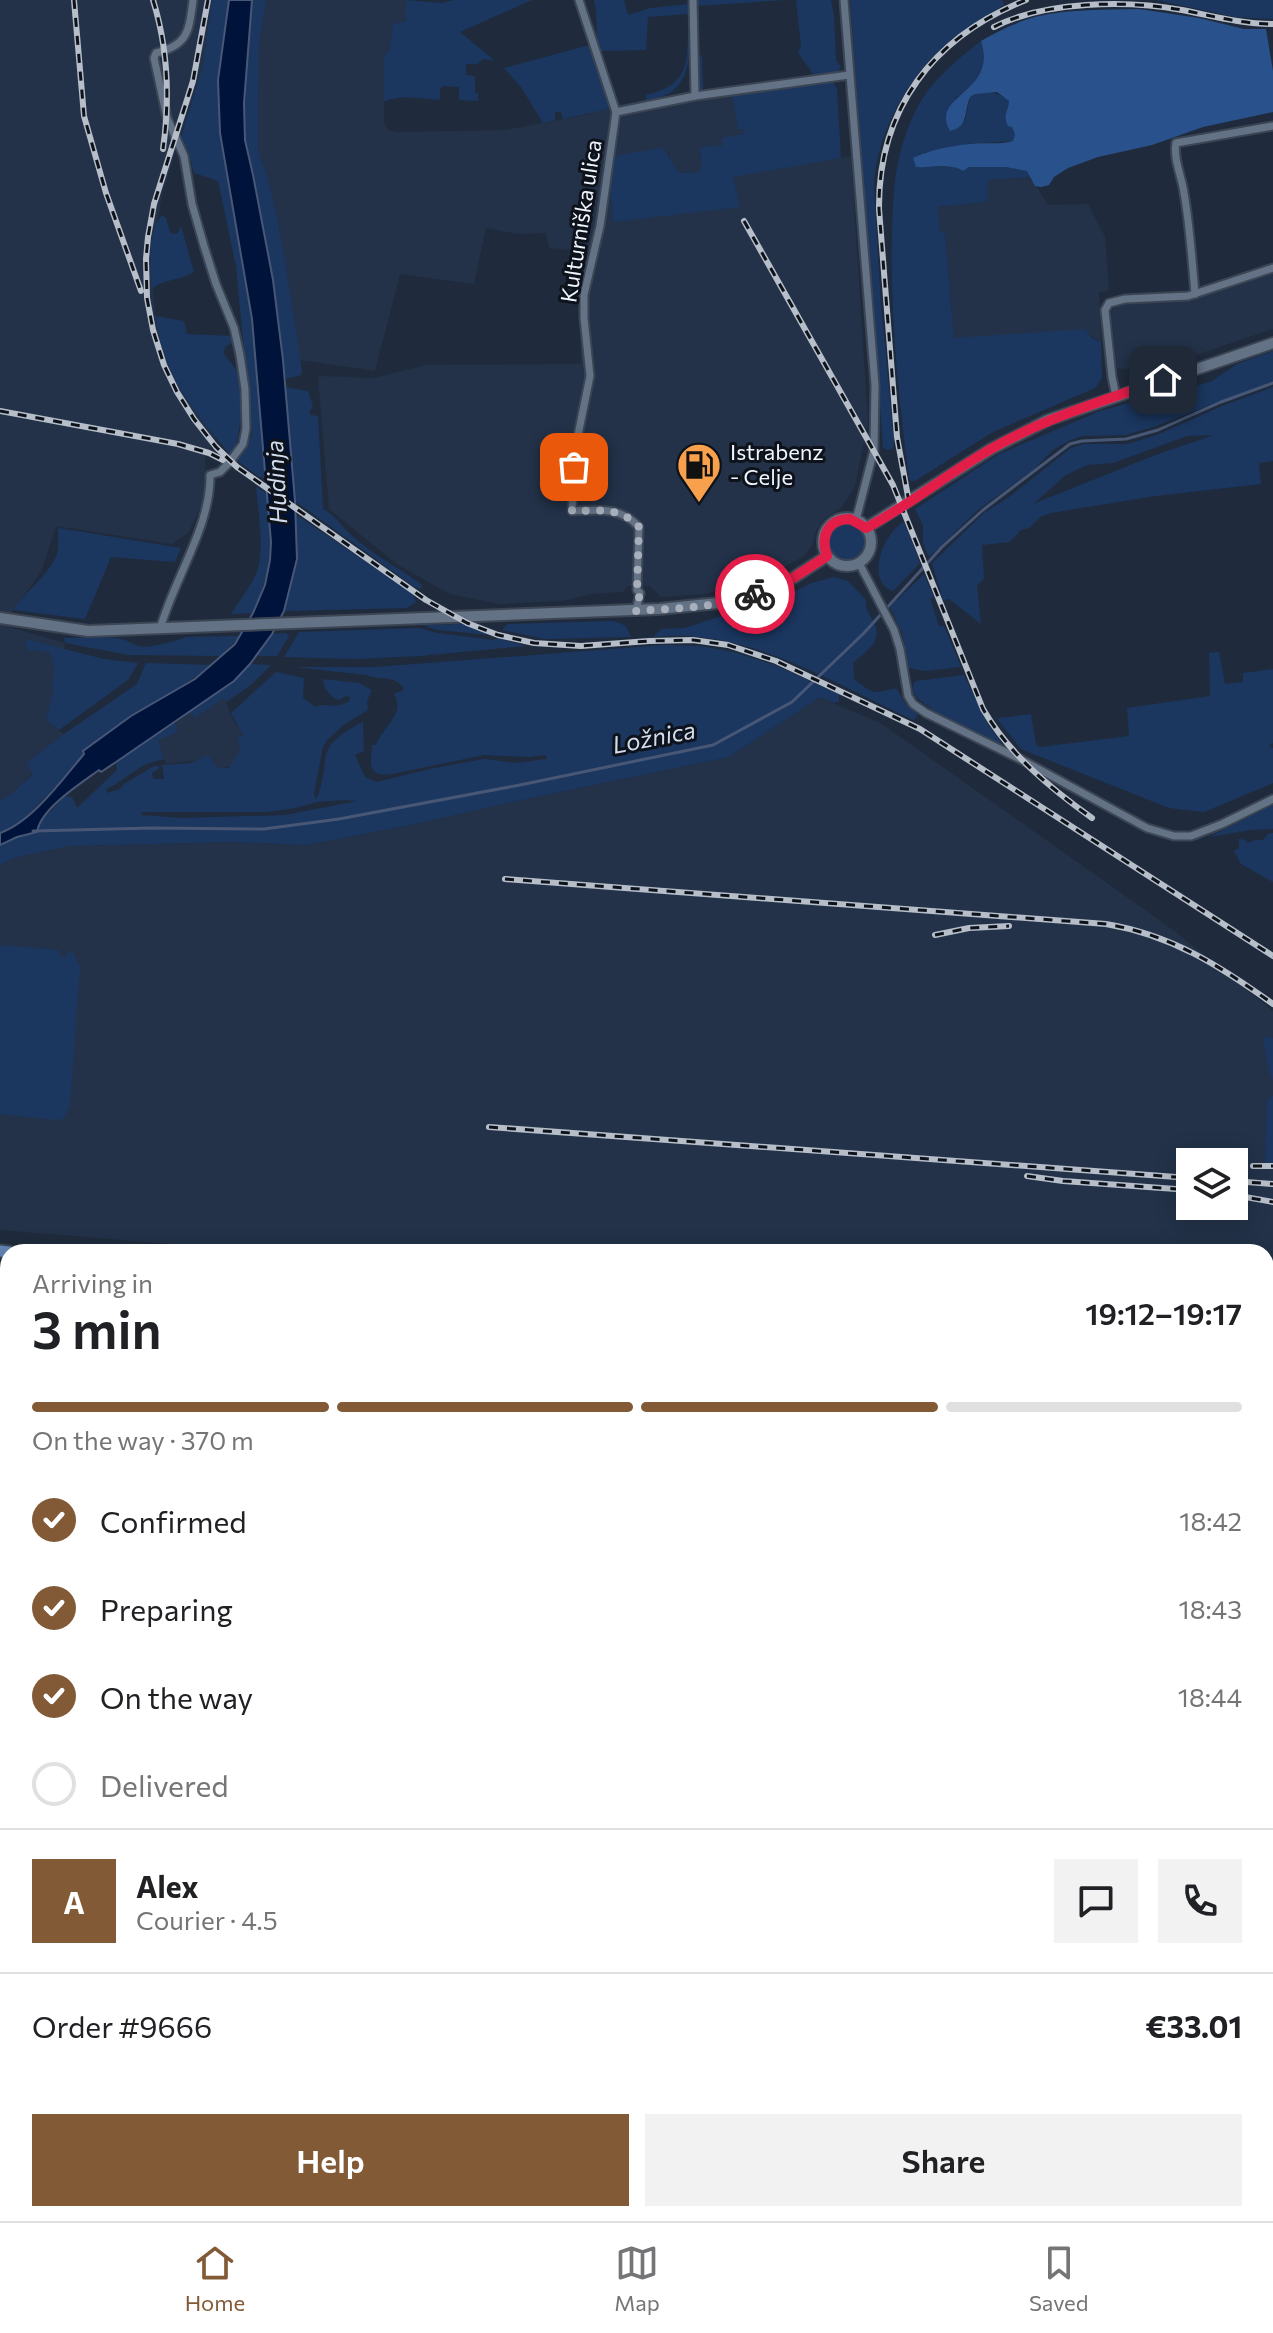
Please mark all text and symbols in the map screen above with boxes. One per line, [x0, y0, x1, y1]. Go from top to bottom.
street label: Kulturniška ulica [554, 138, 607, 304]
pin [1129, 346, 1197, 414]
icon: home [1141, 358, 1185, 402]
pin [540, 433, 608, 501]
place label: Istrabenz - Celje [730, 438, 823, 490]
water label: Hudinja [259, 439, 292, 525]
fuel station icon: Istrabenz - Celje [675, 441, 723, 504]
icon: bag [552, 445, 596, 489]
courier [715, 554, 795, 634]
icon: bike [733, 572, 777, 616]
water label: Ložnica [610, 714, 698, 759]
map controls [1176, 1148, 1248, 1220]
button: layers [1176, 1148, 1248, 1220]
text: Arriving in [32, 1267, 153, 1298]
text: 19:12–19:17 [1085, 1294, 1242, 1331]
text: 3 min [32, 1296, 161, 1360]
text: On the way · 370 m [32, 1424, 254, 1455]
icon: check [32, 1498, 76, 1542]
text: Confirmed [100, 1502, 247, 1539]
text: 18:42 [1179, 1505, 1242, 1536]
icon: check [32, 1586, 76, 1630]
text: Preparing [100, 1590, 233, 1627]
text: 18:43 [1179, 1593, 1242, 1624]
icon: check [32, 1674, 76, 1718]
text: On the way [100, 1678, 253, 1715]
text: 18:44 [1178, 1681, 1242, 1712]
text: Delivered [100, 1766, 229, 1803]
button: chat [1054, 1859, 1138, 1943]
button: phone [1158, 1859, 1242, 1943]
text: Alex [136, 1867, 199, 1904]
text: A [63, 1883, 85, 1920]
text: Courier · 4.5 [136, 1904, 278, 1935]
text: Order #9666 [32, 2007, 212, 2044]
text: €33.01 [1145, 2007, 1242, 2044]
button: Help [32, 2114, 629, 2206]
button: Share [645, 2114, 1242, 2206]
tab: Home [185, 2241, 245, 2316]
tab: Map [614, 2241, 660, 2316]
tab: Saved [1029, 2241, 1088, 2316]

